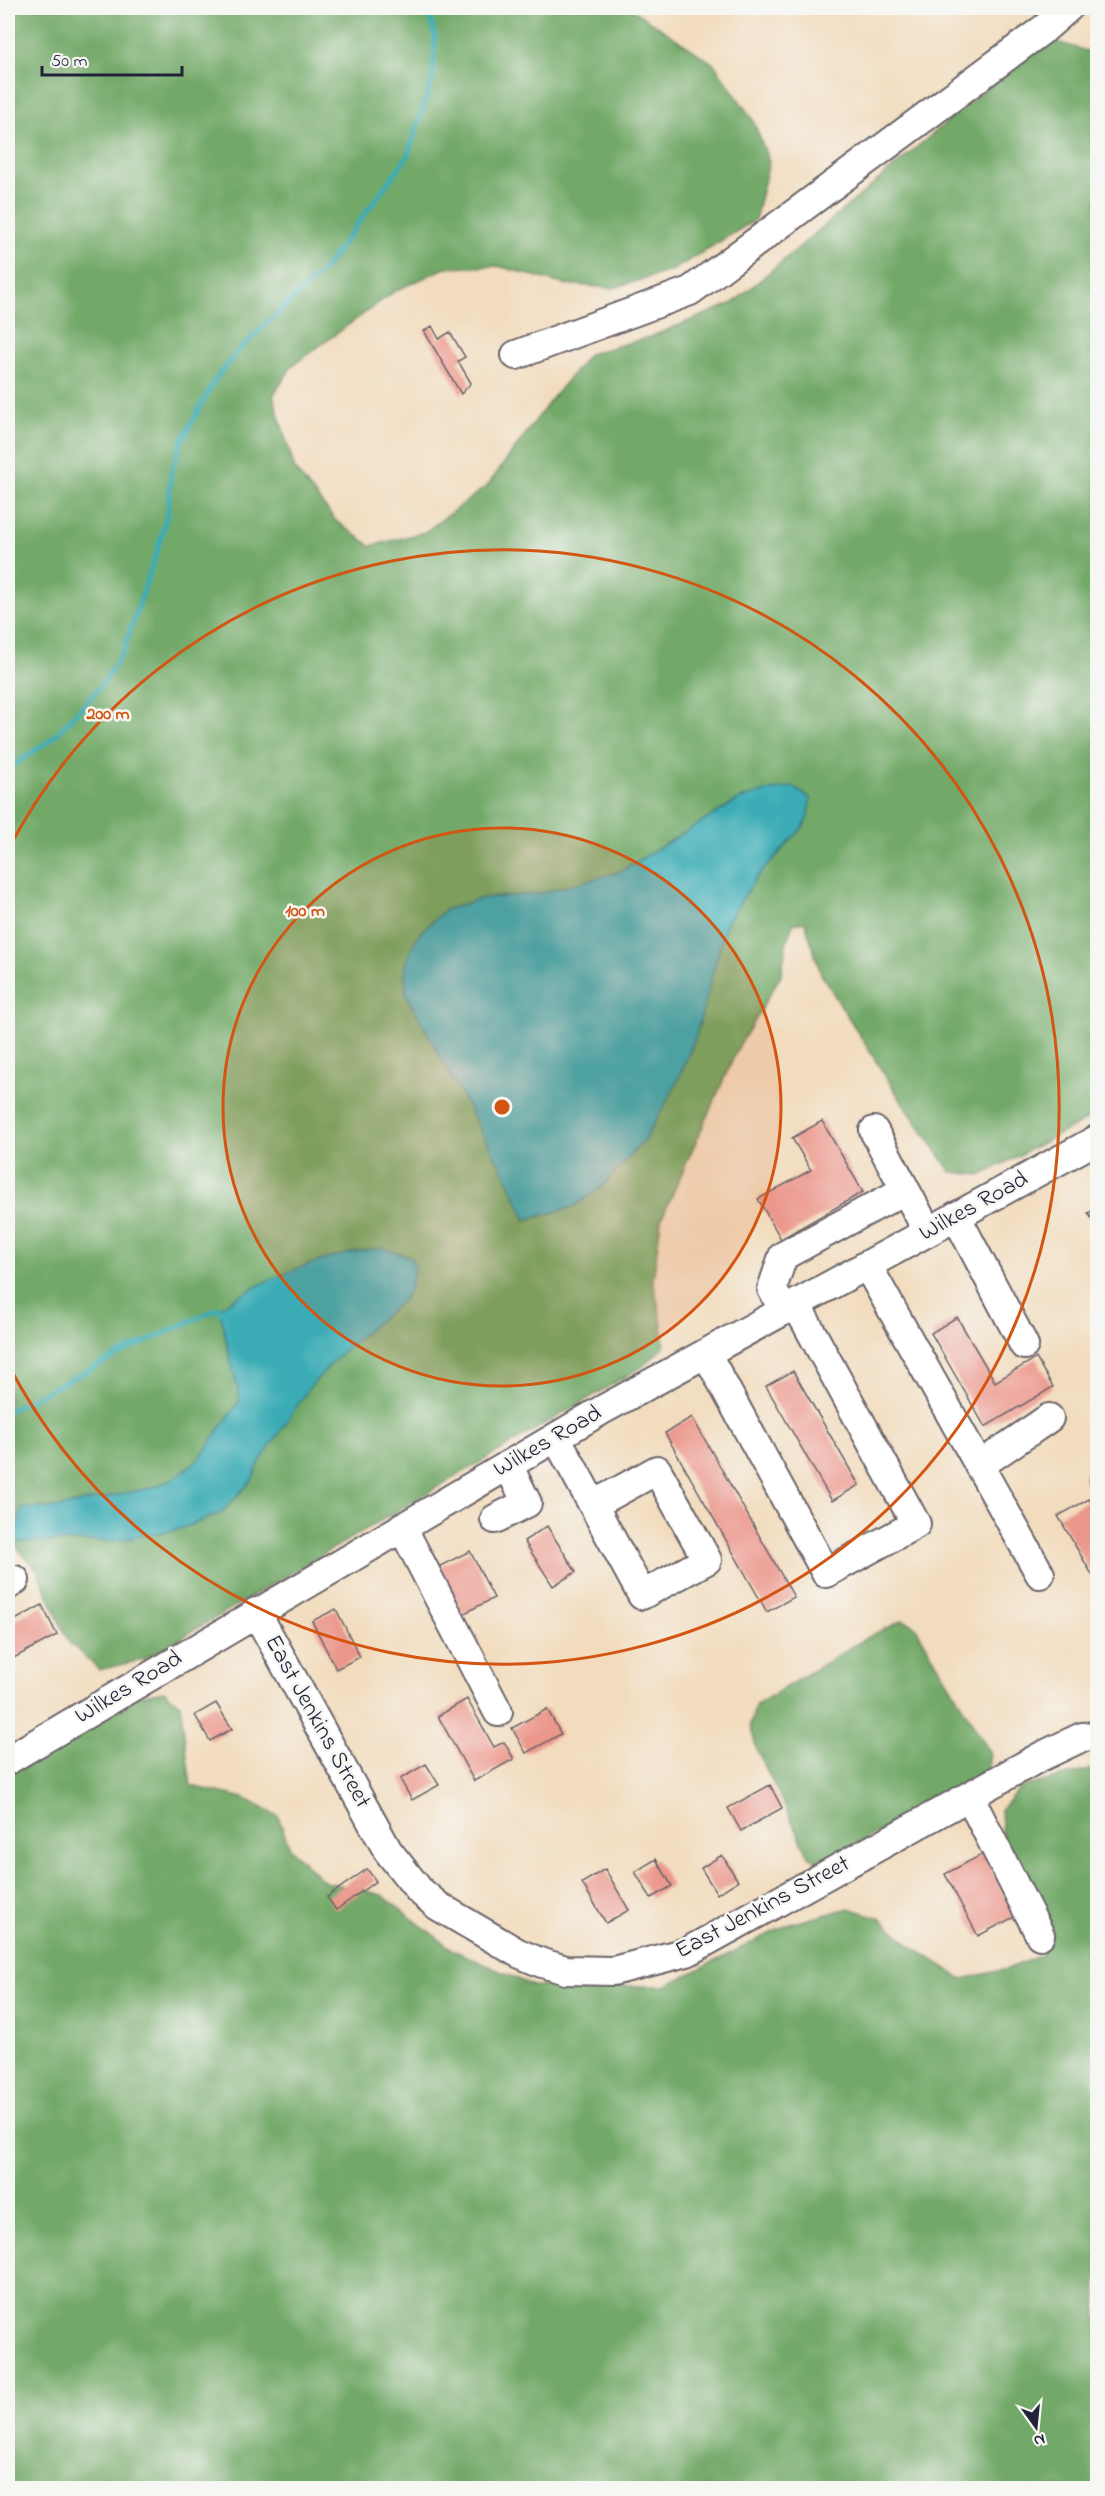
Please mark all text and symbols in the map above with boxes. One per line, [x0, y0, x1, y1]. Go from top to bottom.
scale bar [42, 39, 182, 77]
text: 50 m [51, 49, 88, 75]
text: 200 m [86, 702, 130, 728]
text: 100 m [285, 899, 325, 925]
centre of rings [492, 1097, 512, 1117]
street label: Wilkes Road [913, 1162, 1035, 1251]
street label: Wilkes Road [487, 1397, 609, 1487]
street label: East Jenkins Street [255, 1629, 379, 1815]
street label: Wilkes Road [69, 1642, 190, 1734]
street label: East Jenkins Street [669, 1847, 857, 1969]
north arrow [1006, 2397, 1066, 2457]
text: N [1031, 2427, 1048, 2453]

